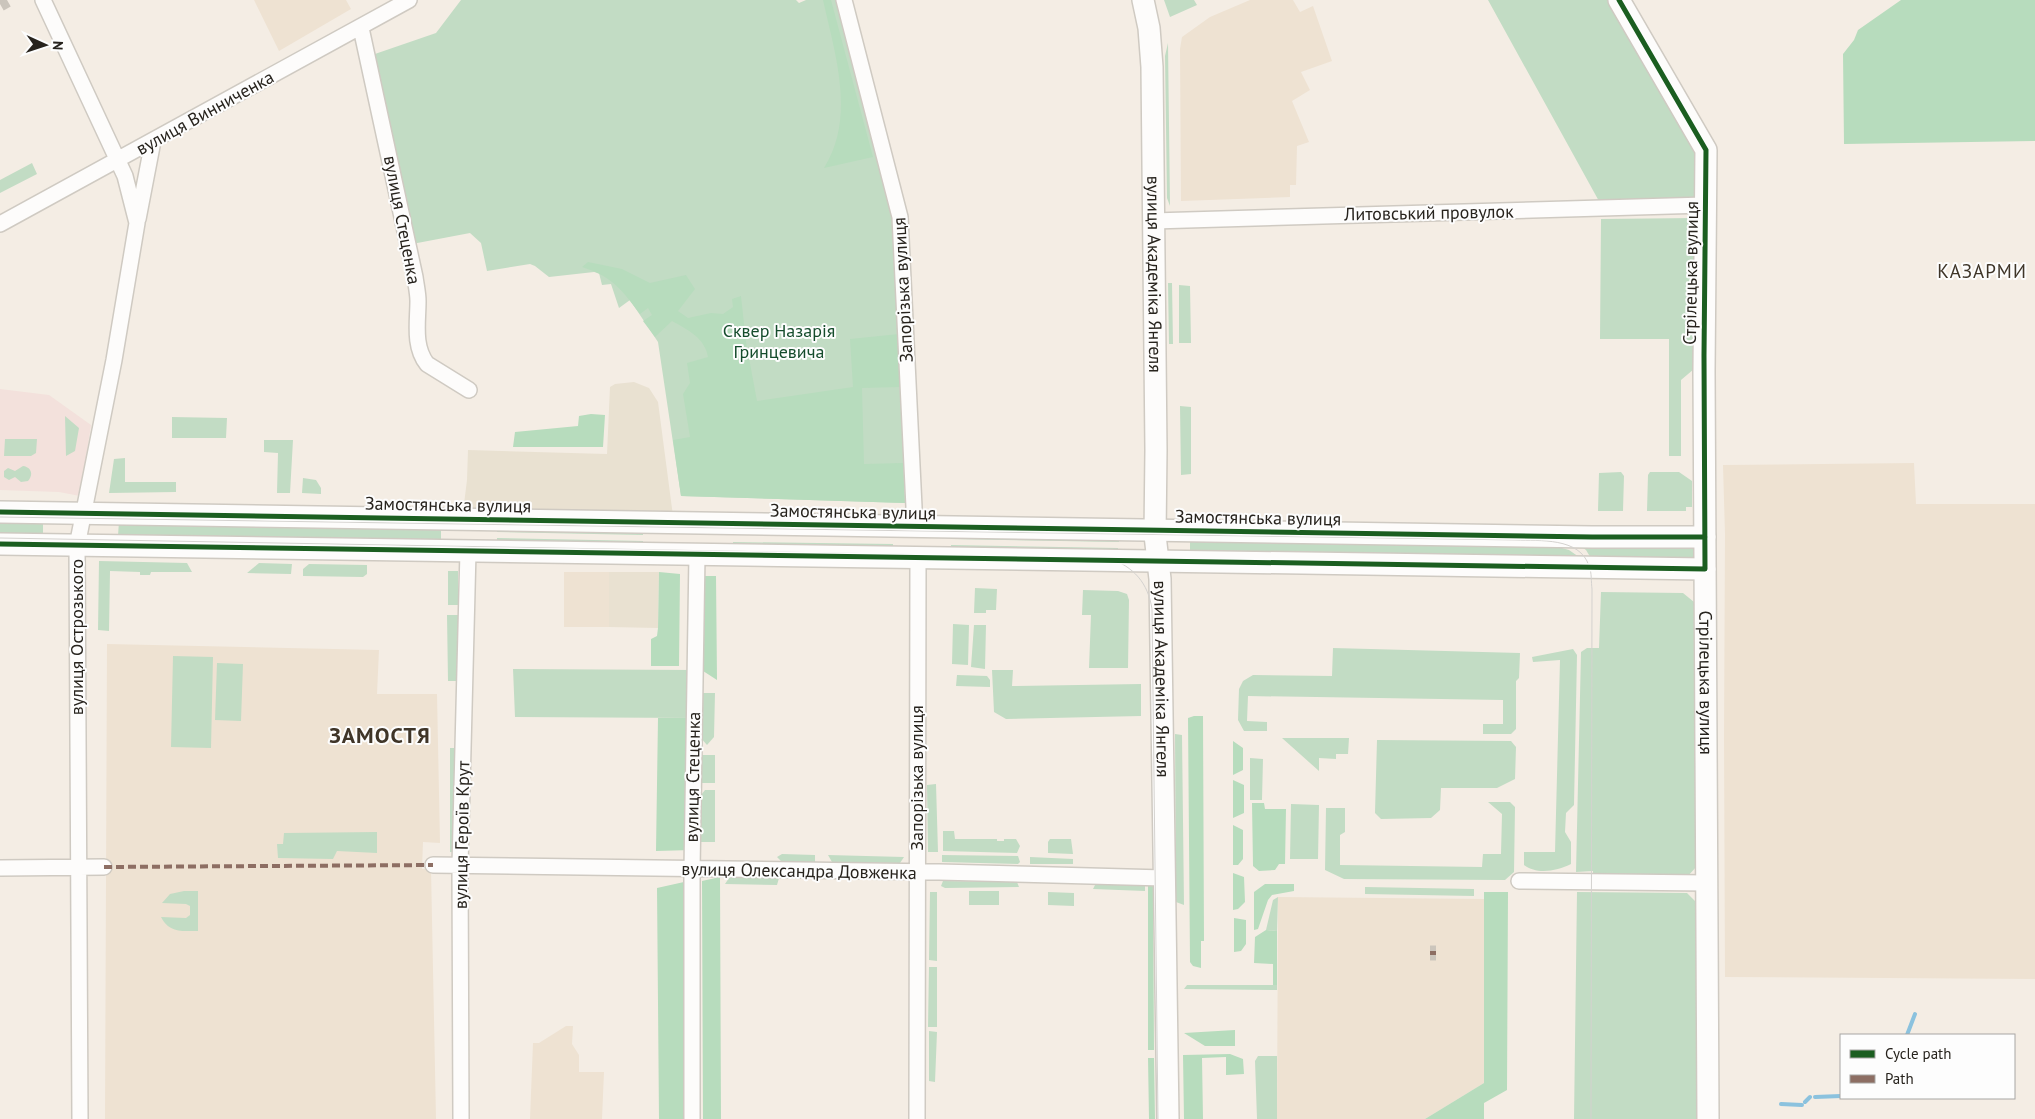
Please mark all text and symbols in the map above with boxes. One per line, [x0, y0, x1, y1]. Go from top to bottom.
north arrow [20, 20, 70, 70]
text: N [49, 41, 67, 51]
street label: вулиця Винниченка [132, 65, 278, 160]
street label: вулиця Стеценка [379, 154, 426, 286]
street label: вулиця Академіка Янгеля [1142, 176, 1167, 373]
street label: Литовський провулок [1343, 200, 1514, 225]
street label: Стрілецька вулиця [1678, 201, 1703, 345]
street label: Запорізька вулиця [887, 217, 918, 363]
district label: КАЗАРМИ [1937, 259, 2027, 283]
park label: Сквер Назарія Гринцевича [723, 319, 835, 363]
street label: Замостянська вулиця [365, 492, 531, 517]
street label: Замостянська вулиця [770, 499, 936, 524]
street label: Замостянська вулиця [1175, 505, 1341, 530]
street label: вулиця Острозького [65, 559, 88, 715]
street label: вулиця Академіка Янгеля [1149, 580, 1175, 778]
street label: Стрілецька вулиця [1694, 610, 1718, 755]
street label: Запорізька вулиця [905, 705, 928, 851]
street label: вулиця Стеценка [680, 711, 705, 843]
district label: ЗАМОСТЯ [329, 721, 431, 749]
street label: вулиця Героїв Крут [449, 760, 474, 909]
street label: вулиця Олександра Довженка [681, 857, 917, 884]
legend [1840, 1034, 2015, 1099]
text: Cycle path [1885, 1044, 1951, 1063]
text: Path [1885, 1069, 1914, 1088]

